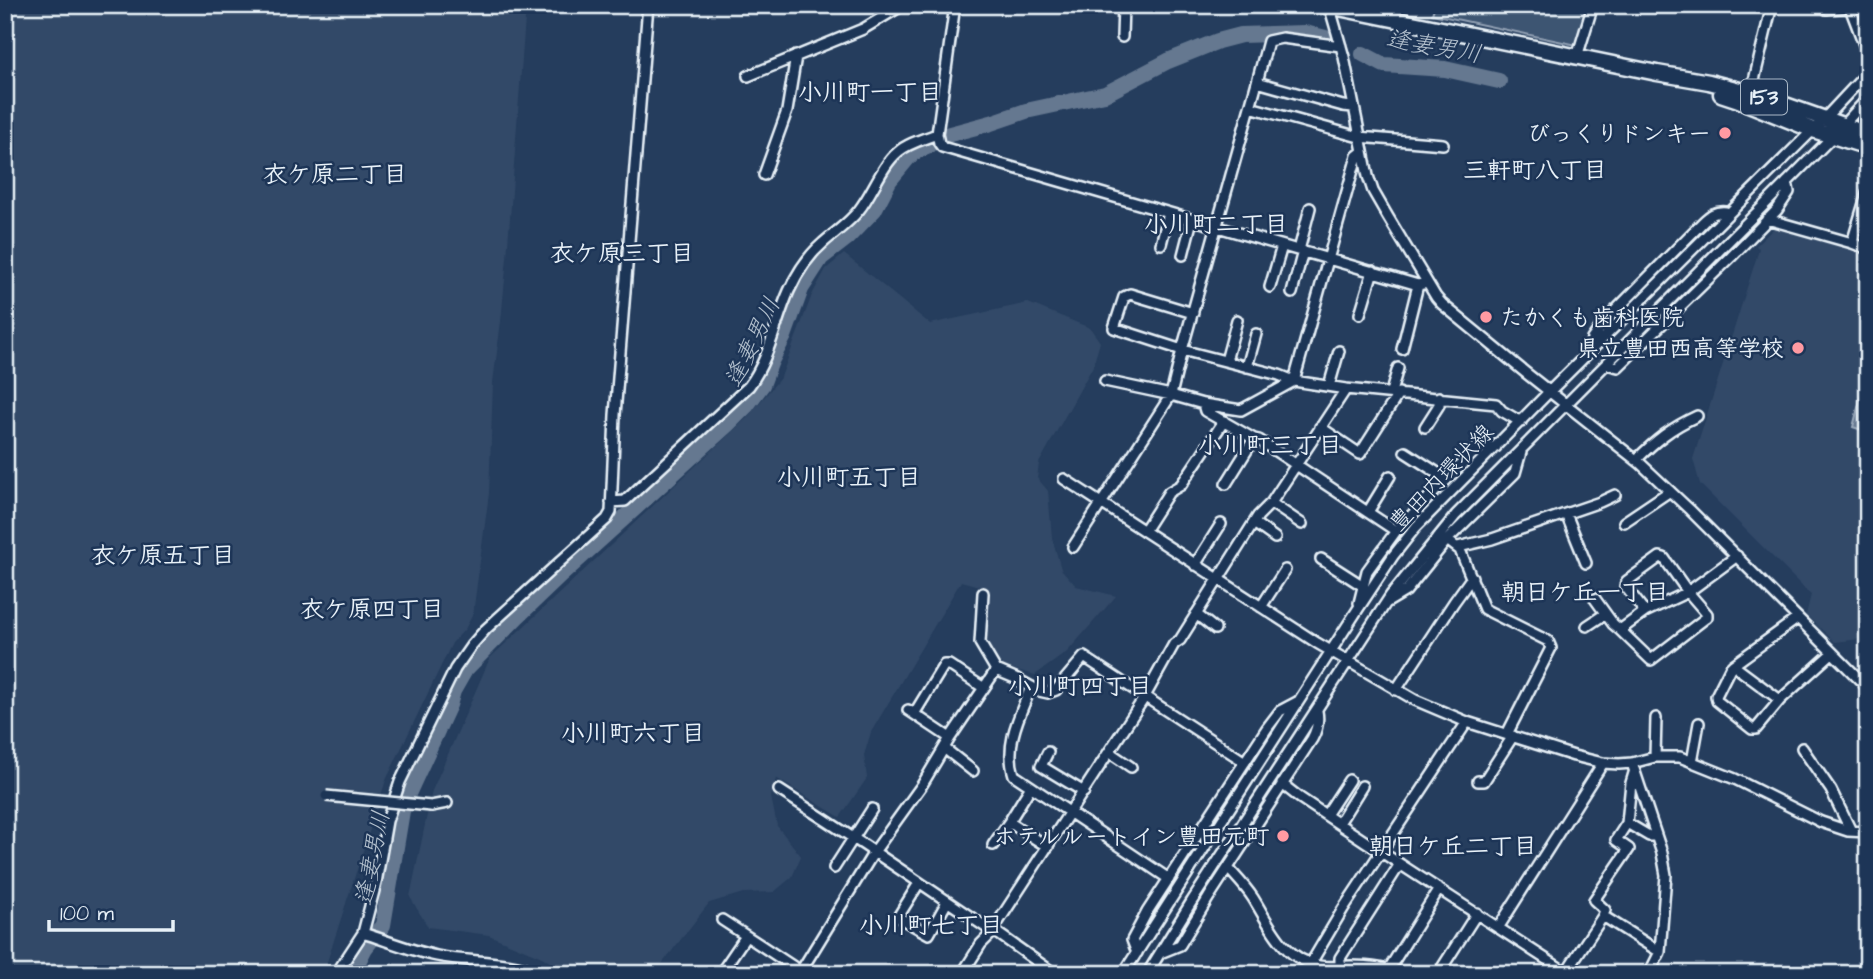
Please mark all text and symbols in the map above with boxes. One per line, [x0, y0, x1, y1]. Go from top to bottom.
water label: 逢妻男川 [1384, 22, 1484, 72]
district label: 小川町一丁目 [798, 76, 942, 110]
road number: 153 [1741, 80, 1787, 114]
place label: びっくりドンキー [1527, 118, 1711, 150]
marker: びっくりドンキー [1717, 125, 1733, 141]
district label: 三軒町八丁目 [1463, 154, 1607, 188]
district label: 衣ケ原二丁目 [263, 158, 407, 192]
district label: 小川町二丁目 [1144, 208, 1288, 242]
district label: 衣ケ原三丁目 [550, 237, 694, 271]
water label: 逢妻男川 [717, 292, 789, 393]
place label: たかくも歯科医院 [1500, 302, 1684, 334]
marker: たかくも歯科医院 [1478, 309, 1494, 325]
place label: 県立豊田西高等学校 [1577, 333, 1784, 365]
marker: 県立豊田西高等学校 [1790, 340, 1806, 356]
street label: 豊田内環状線 [1382, 417, 1501, 538]
district label: 小川町三丁目 [1198, 429, 1342, 463]
district label: 小川町五丁目 [777, 461, 921, 495]
district label: 衣ケ原五丁目 [91, 539, 235, 573]
district label: 朝日ケ丘一丁目 [1501, 576, 1669, 610]
district label: 衣ケ原四丁目 [300, 593, 444, 627]
district label: 小川町四丁目 [1008, 670, 1152, 704]
district label: 小川町六丁目 [561, 717, 705, 751]
water label: 逢妻男川 [347, 808, 399, 909]
place label: ホテルルートイン豊田元町 [993, 821, 1269, 853]
marker: ホテルルートイン豊田元町 [1275, 828, 1291, 844]
district label: 朝日ケ丘二丁目 [1369, 830, 1537, 864]
scale bar [49, 888, 173, 932]
text: 100 m [60, 899, 115, 928]
district label: 小川町七丁目 [859, 909, 1003, 943]

